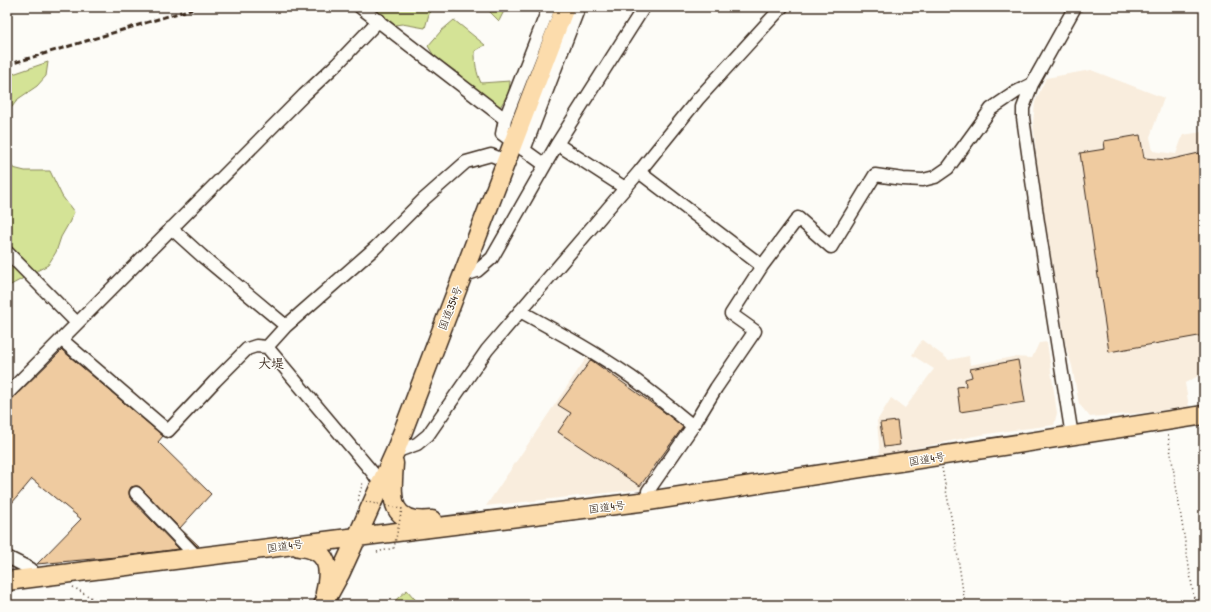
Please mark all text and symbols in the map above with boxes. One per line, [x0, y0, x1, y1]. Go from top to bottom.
street label: 国道354号 [435, 284, 465, 332]
district label: 大堤 [258, 354, 284, 372]
street label: 国道4号 [908, 449, 946, 469]
street label: 国道4号 [588, 498, 626, 516]
street label: 国道4号 [266, 536, 304, 556]

